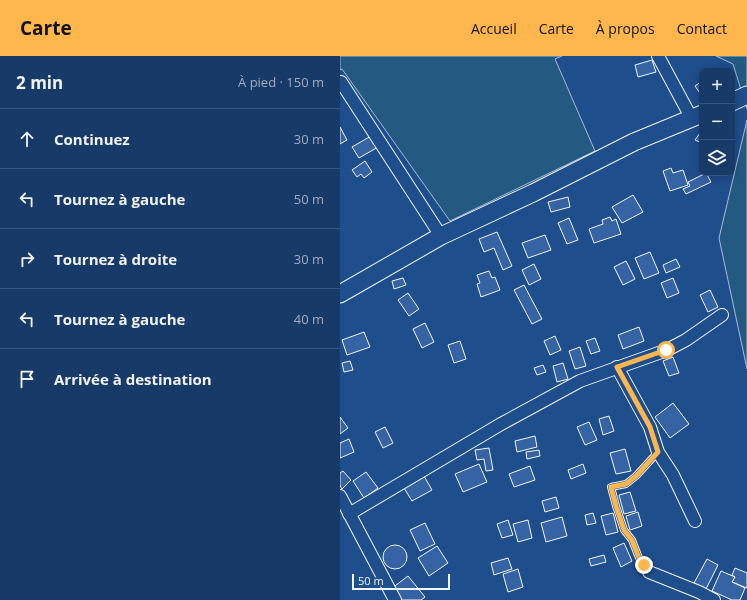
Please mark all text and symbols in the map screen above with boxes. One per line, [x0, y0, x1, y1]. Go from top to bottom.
text: Carte [20, 15, 72, 41]
text: Accueil [471, 19, 517, 38]
text: Carte [539, 19, 574, 38]
text: À propos [596, 19, 655, 38]
text: Contact [677, 19, 727, 38]
map controls [699, 68, 735, 176]
button: + [699, 68, 735, 104]
text: 2 min [16, 71, 63, 94]
text: À pied · 150 m [238, 73, 324, 91]
button: − [699, 104, 735, 140]
icon: ahead [16, 128, 38, 150]
text: Continuez [54, 129, 130, 149]
text: 30 m [294, 130, 324, 148]
button: layers [699, 140, 735, 176]
icon: left [16, 188, 38, 210]
text: Tournez à gauche [54, 189, 185, 209]
text: 50 m [294, 190, 324, 208]
icon: right [16, 248, 38, 270]
text: Tournez à droite [54, 249, 177, 269]
text: 30 m [294, 250, 324, 268]
icon: left [16, 308, 38, 330]
text: Tournez à gauche [54, 309, 185, 329]
text: 40 m [294, 310, 324, 328]
route start [657, 341, 675, 359]
icon: arrive [16, 368, 38, 390]
text: Arrivée à destination [54, 369, 212, 389]
route end [635, 556, 653, 574]
scale bar [352, 572, 450, 591]
text: 50 m [358, 573, 384, 588]

